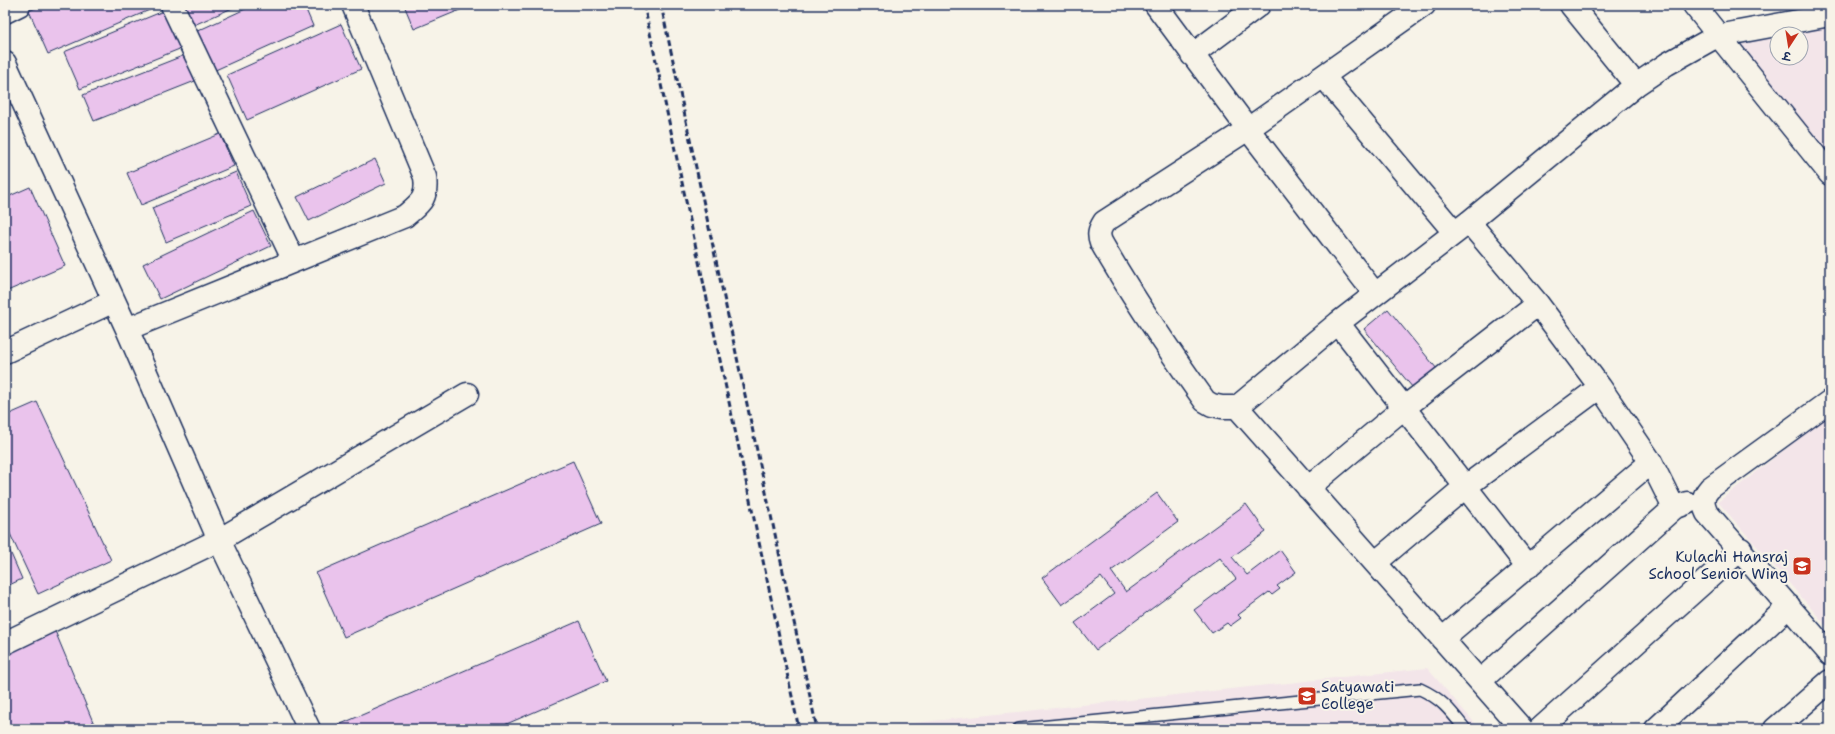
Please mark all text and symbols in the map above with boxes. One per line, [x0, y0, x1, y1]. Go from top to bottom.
north arrow [1769, 26, 1809, 66]
text: उ [1780, 47, 1793, 64]
place label: Kulachi Hansraj School Senior Wing [1648, 547, 1788, 584]
school or university icon: Kulachi Hansraj School Senior Wing [1791, 555, 1813, 577]
place label: Satyawati College [1321, 677, 1394, 714]
school or university icon: Satyawati College [1296, 685, 1318, 707]

